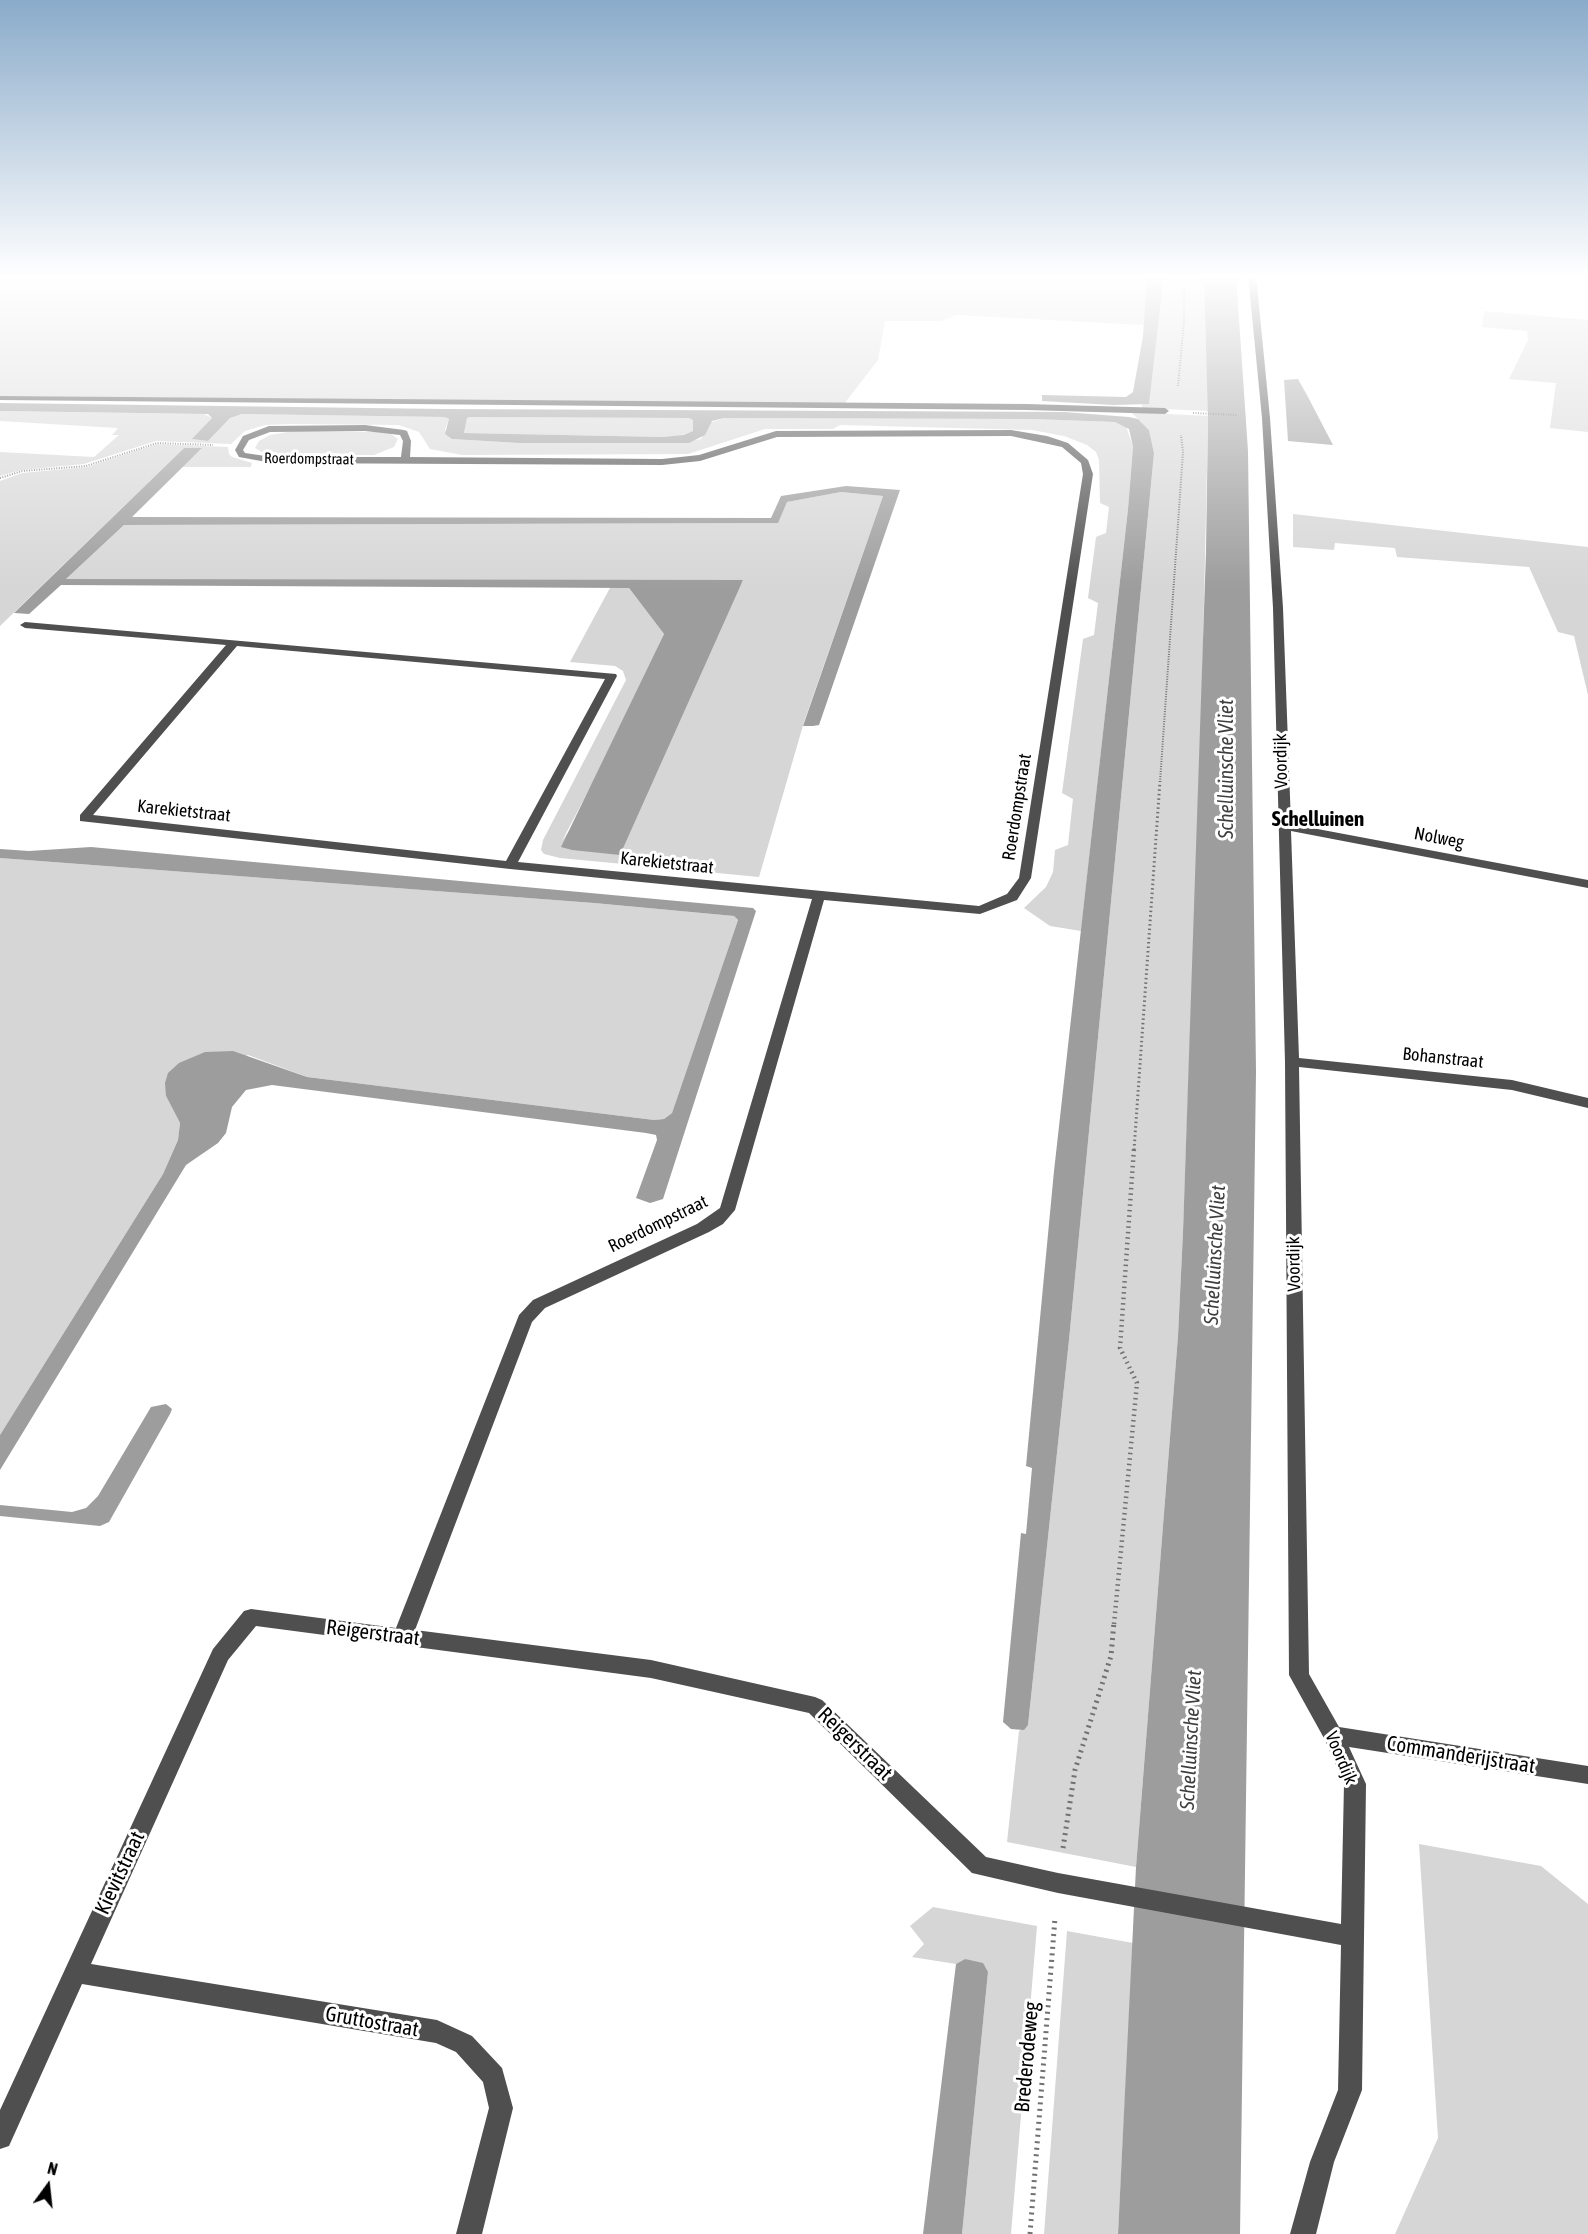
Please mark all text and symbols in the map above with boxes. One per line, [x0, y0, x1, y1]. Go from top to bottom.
street label: Roerdompstraat [264, 449, 354, 469]
water label: Schelluinsche Vliet [1215, 699, 1239, 839]
street label: Voordijk [1270, 733, 1292, 789]
street label: Roerdompstraat [998, 752, 1036, 862]
street label: Karekietstraat [136, 795, 232, 827]
district label: Schelluinen [1272, 806, 1364, 832]
street label: Nolweg [1412, 823, 1466, 853]
street label: Karekietstraat [619, 847, 715, 879]
street label: Bohanstraat [1401, 1043, 1485, 1073]
water label: Schelluinsche Vliet [1199, 1185, 1231, 1325]
street label: Roerdompstraat [605, 1191, 711, 1257]
street label: Voordijk [1283, 1236, 1305, 1292]
street label: Reigerstraat [325, 1615, 421, 1651]
water label: Schelluinsche Vliet [1175, 1670, 1207, 1810]
street label: Reigerstraat [812, 1702, 898, 1786]
street label: Voordijk [1320, 1728, 1362, 1788]
street label: Commanderijstraat [1385, 1731, 1537, 1779]
street label: Kievitstraat [90, 1827, 150, 1919]
street label: Brederodeweg [1010, 2000, 1044, 2114]
street label: Gruttostraat [324, 2001, 420, 2043]
north arrow [18, 2156, 78, 2216]
text: N [46, 2159, 60, 2179]

